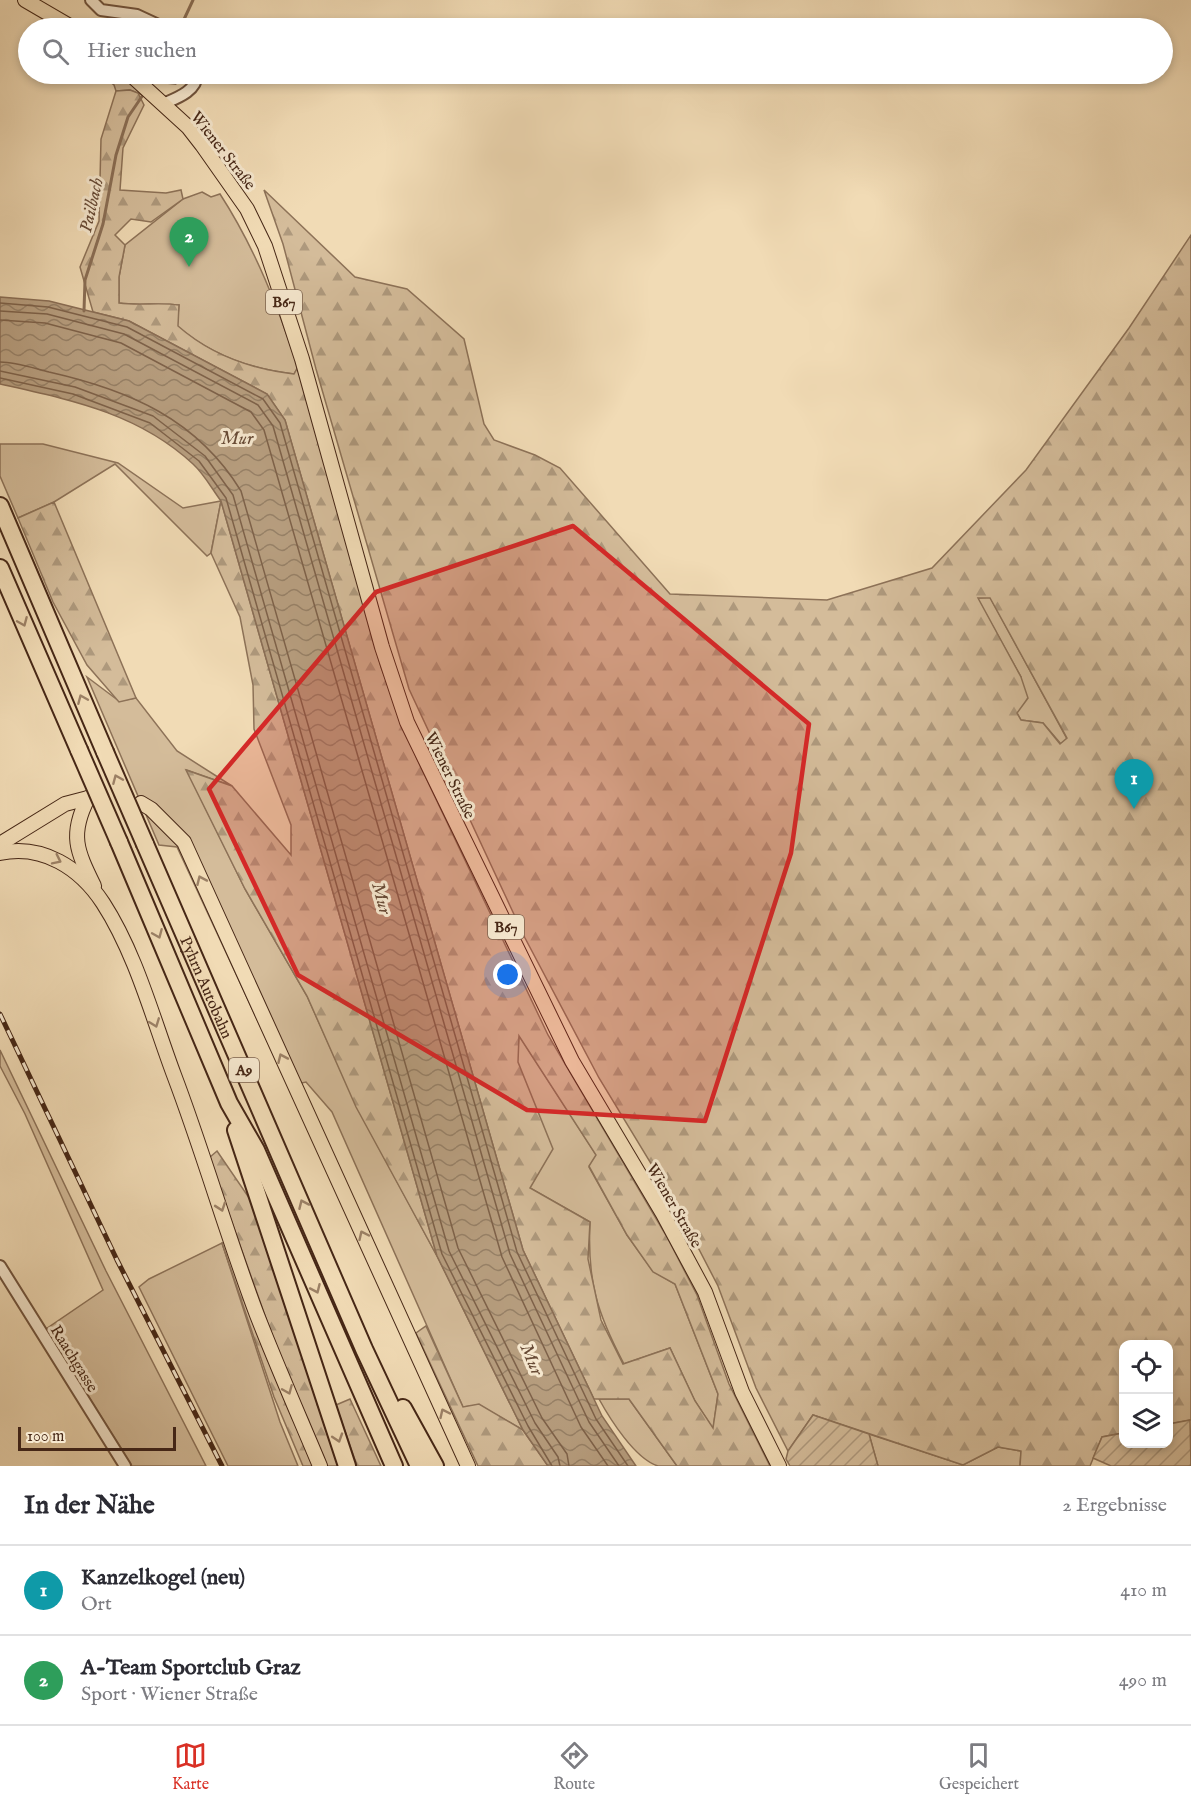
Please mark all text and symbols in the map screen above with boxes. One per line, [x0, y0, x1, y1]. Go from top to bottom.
search box [18, 18, 1173, 84]
icon: search [39, 35, 72, 68]
text: Hier suchen [87, 37, 197, 65]
street label: Wiener Straße [186, 108, 259, 194]
water label: Pailbach [75, 175, 110, 235]
pin: 2 [170, 218, 208, 267]
road number: B67 [266, 290, 302, 314]
water label: Mur [221, 428, 254, 451]
one-way arrow [16, 616, 28, 627]
one-way arrow [77, 694, 89, 705]
street label: Wiener Straße [420, 729, 479, 823]
pin: 1 [1114, 760, 1154, 809]
one-way arrow [112, 774, 124, 785]
one-way arrow [50, 853, 61, 865]
one-way arrow [197, 876, 209, 887]
water label: Mur [365, 880, 396, 918]
road number: B67 [488, 915, 524, 939]
one-way arrow [151, 928, 163, 939]
street label: Pyhrn Autobahn [174, 934, 236, 1042]
your location [493, 960, 522, 989]
one-way arrow [148, 1017, 160, 1028]
one-way arrow [278, 1053, 290, 1064]
road number: A9 [229, 1058, 259, 1082]
street label: Wiener Straße [641, 1160, 705, 1252]
one-way arrow [298, 1200, 310, 1211]
one-way arrow [213, 1201, 226, 1212]
one-way arrow [359, 1231, 371, 1242]
one-way arrow [309, 1282, 321, 1293]
street label: Raachgasse [45, 1322, 102, 1396]
water label: Mur [514, 1340, 548, 1380]
map controls [1119, 1340, 1173, 1448]
button: locate [1119, 1340, 1173, 1394]
one-way arrow [281, 1383, 293, 1394]
button: layers [1119, 1394, 1173, 1448]
one-way arrow [439, 1408, 451, 1419]
scale bar [18, 1424, 176, 1452]
text: 100 m [27, 1427, 64, 1447]
one-way arrow [331, 1432, 344, 1443]
text: In der Nähe [24, 1489, 155, 1522]
text: 2 Ergebnisse [1062, 1493, 1167, 1518]
text: Kanzelkogel (neu) [81, 1564, 245, 1592]
text: 1 [40, 1578, 47, 1603]
text: 410 m [1120, 1578, 1167, 1603]
text: Ort [81, 1592, 112, 1617]
text: A-Team Sportclub Graz [81, 1654, 301, 1682]
text: 2 [39, 1668, 48, 1693]
text: 490 m [1119, 1668, 1167, 1693]
text: Sport · Wiener Straße [81, 1682, 258, 1707]
tab: Karte [172, 1739, 209, 1795]
tab: Route [553, 1739, 595, 1795]
tab: Gespeichert [939, 1739, 1019, 1795]

